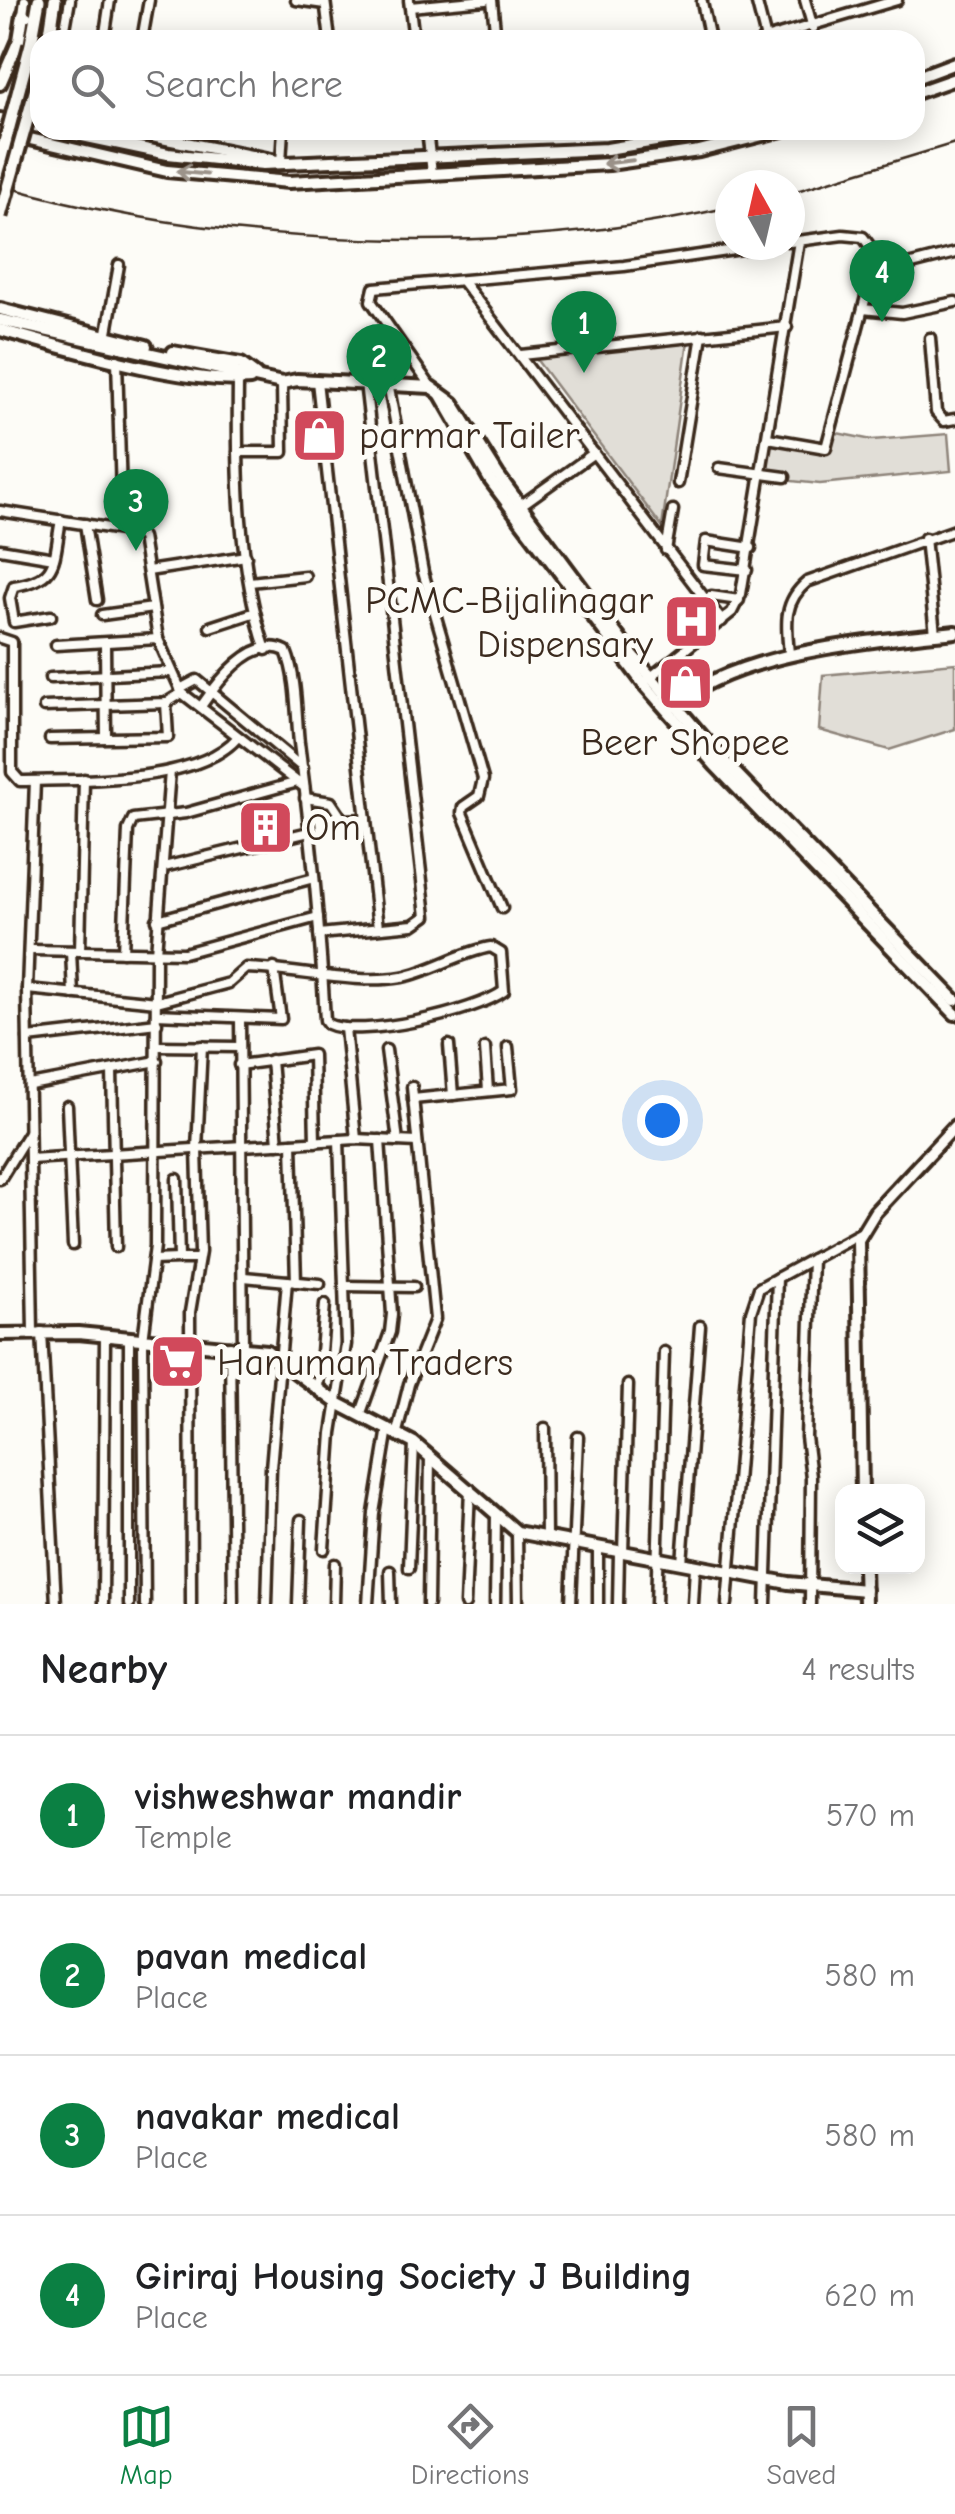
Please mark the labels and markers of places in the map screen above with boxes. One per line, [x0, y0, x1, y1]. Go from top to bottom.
pin: 4 [850, 240, 914, 322]
pin: 1 [552, 290, 616, 373]
pin: 2 [346, 324, 412, 406]
shop icon: parmar Tailer [290, 405, 350, 465]
place label: parmar Tailer [359, 414, 580, 458]
pin: 3 [104, 468, 168, 551]
place label: PCMC-Bijalinagar Dispensary [365, 579, 653, 667]
hospital icon: PCMC-Bijalinagar Dispensary [662, 592, 722, 652]
shop icon: Beer Shopee [655, 654, 715, 714]
place label: Beer Shopee [580, 721, 790, 765]
building icon: Om [236, 797, 296, 857]
place label: Om [305, 806, 361, 850]
supermarket icon: Hanuman Traders [148, 1332, 208, 1392]
place label: Hanuman Traders [217, 1341, 513, 1385]

